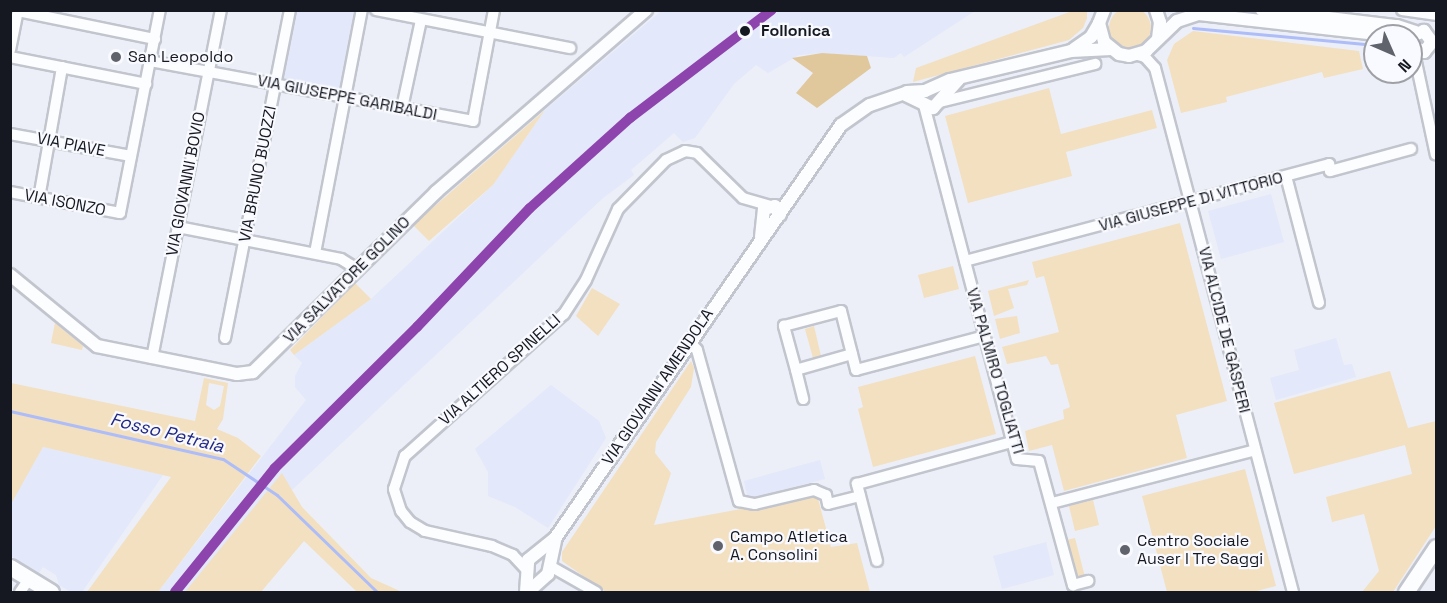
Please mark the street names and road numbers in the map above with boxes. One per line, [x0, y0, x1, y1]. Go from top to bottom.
street label: VIA GIUSEPPE GARIBALDI [255, 71, 439, 125]
street label: VIA BRUNO BUOZZI [235, 104, 281, 244]
street label: VIA GIOVANNI BOVIO [163, 110, 209, 258]
street label: VIA PIAVE [35, 129, 107, 161]
street label: VIA GIUSEPPE DI VITTORIO [1097, 168, 1285, 236]
street label: VIA ISONZO [23, 186, 107, 220]
street label: VIA SALVATORE GOLINO [280, 213, 414, 347]
street label: VIA ALCIDE DE GASPERI [1194, 245, 1254, 415]
street label: VIA PALMIRO TOGLIATTI [962, 285, 1028, 457]
street label: VIA GIOVANNI AMENDOLA [598, 305, 718, 469]
street label: VIA ALTIERO SPINELLI [435, 310, 565, 430]

